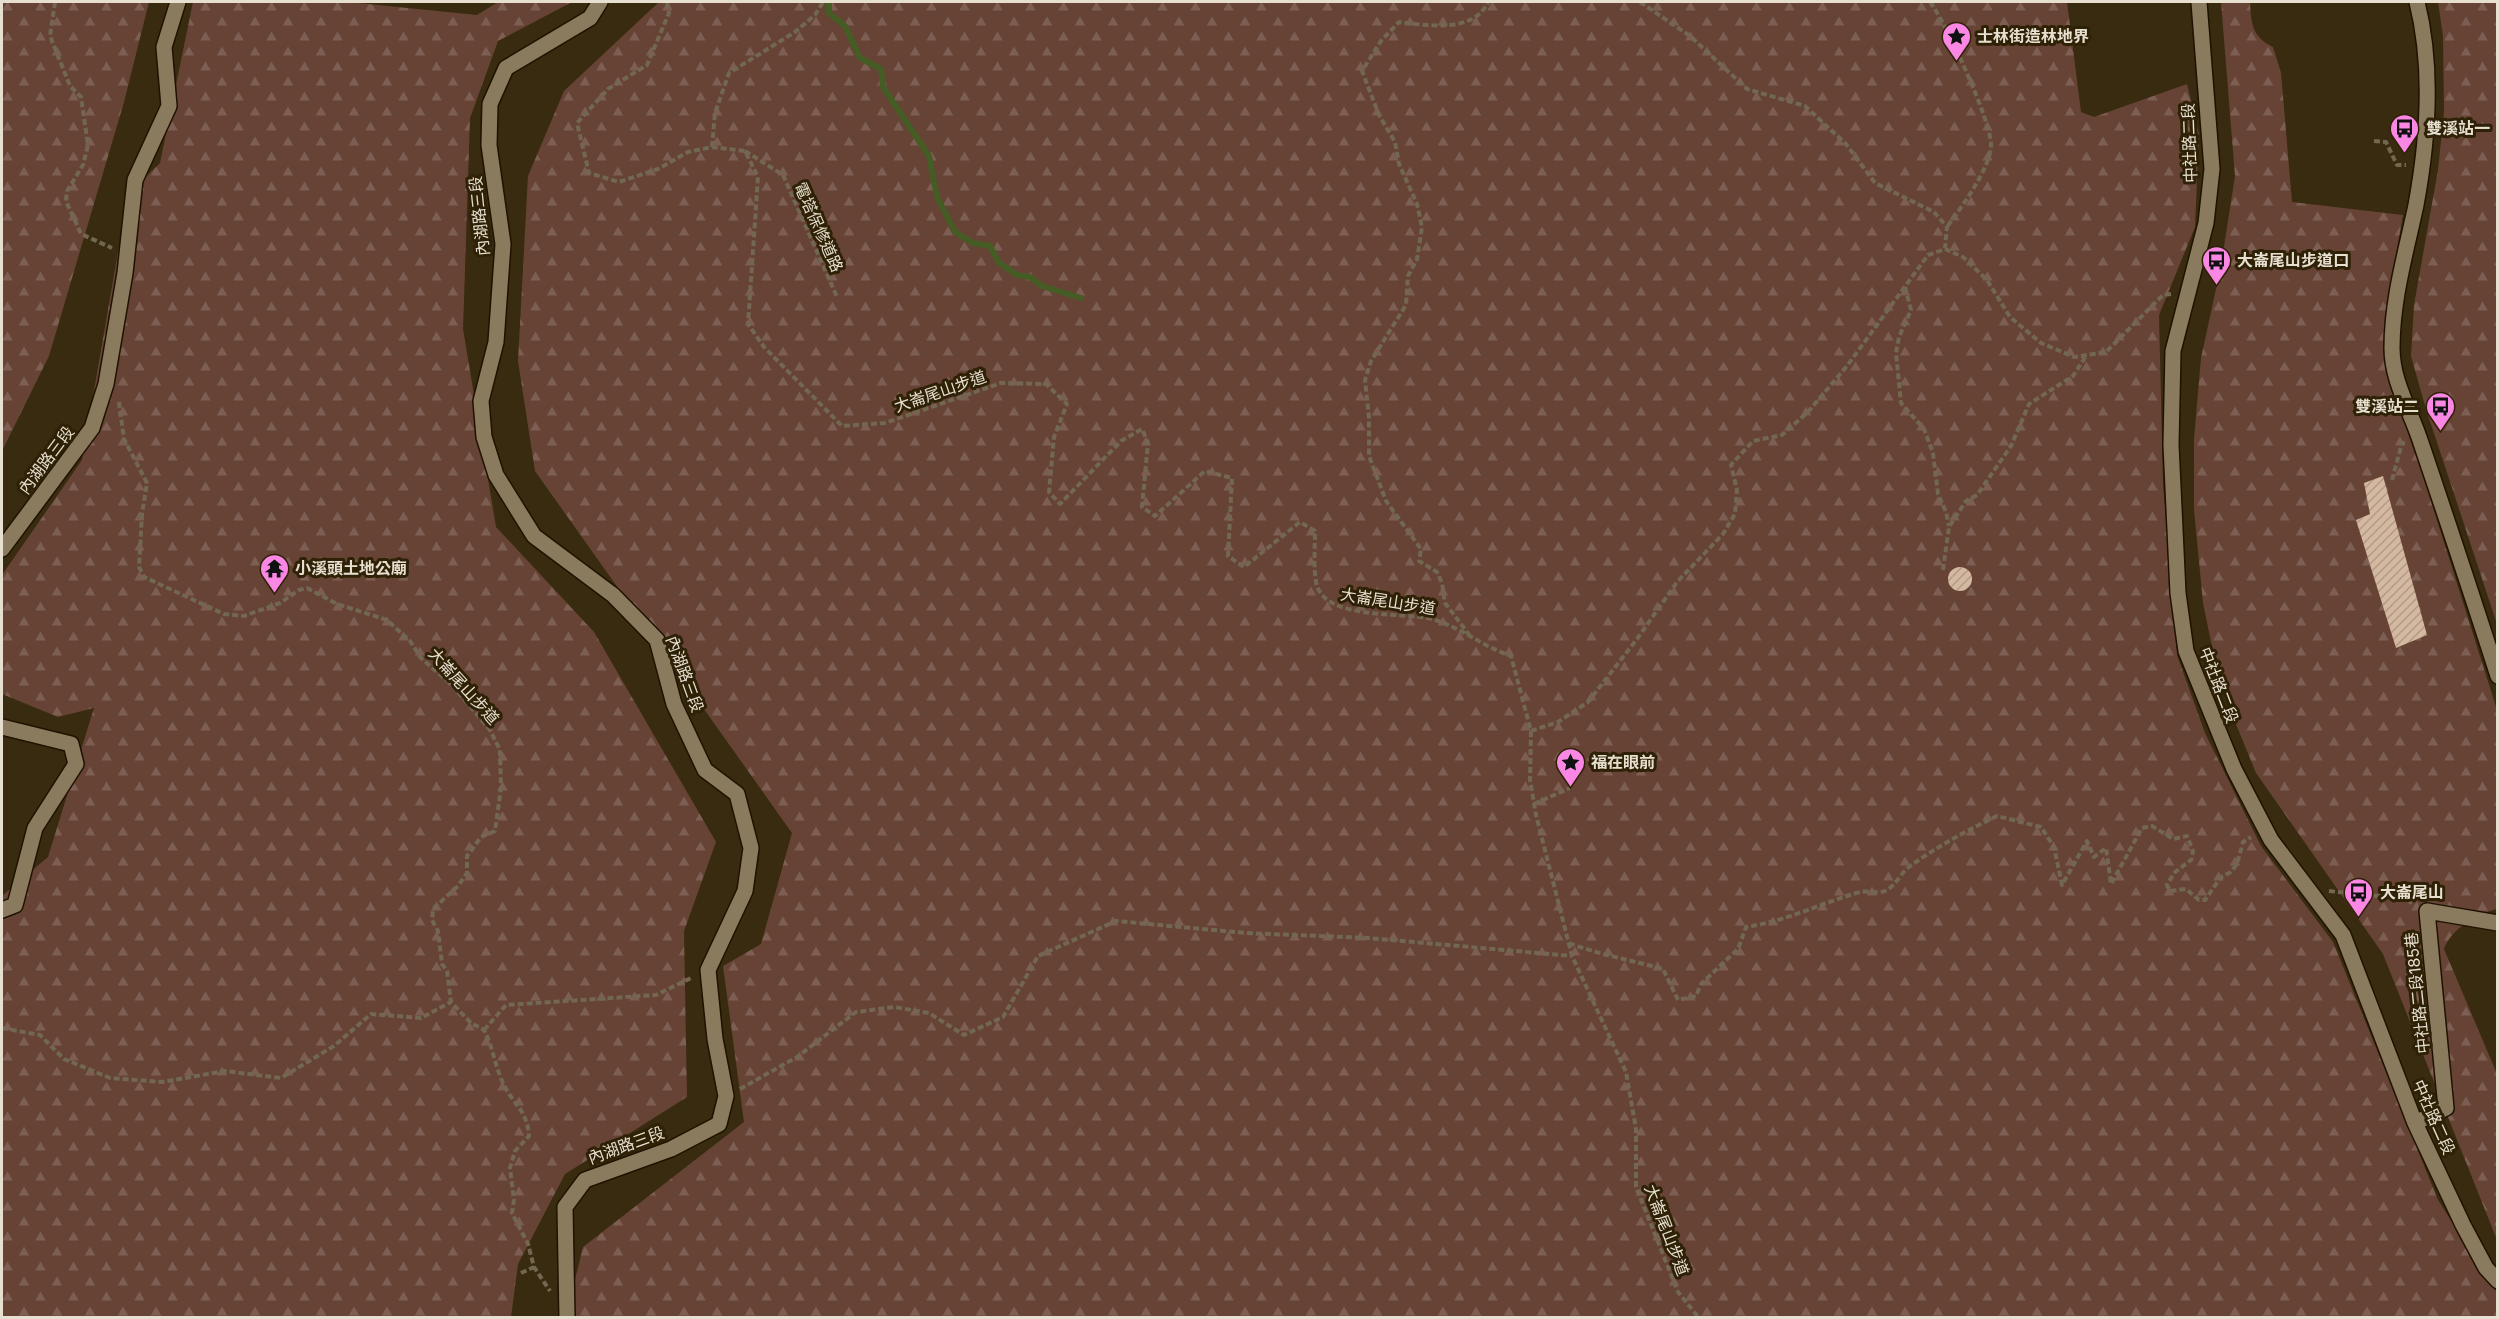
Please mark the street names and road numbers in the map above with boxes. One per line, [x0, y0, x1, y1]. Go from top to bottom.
street label: 中社路二段 [2178, 103, 2200, 183]
street label: 內湖路三段 [465, 175, 493, 257]
street label: 電塔保修道路 [790, 179, 848, 275]
street label: 大崙尾山步道 [891, 366, 989, 416]
street label: 內湖路三段 [14, 422, 78, 498]
street label: 大崙尾山步道 [1339, 584, 1437, 618]
street label: 內湖路三段 [662, 633, 708, 715]
street label: 大崙尾山步道 [424, 644, 504, 728]
street label: 中社路二段 [2195, 644, 2243, 726]
street label: 中社路二段185巷 [2401, 931, 2433, 1055]
street label: 中社路二段 [2409, 1076, 2459, 1158]
street label: 內湖路三段 [585, 1122, 667, 1168]
street label: 大崙尾山步道 [1640, 1182, 1694, 1278]

